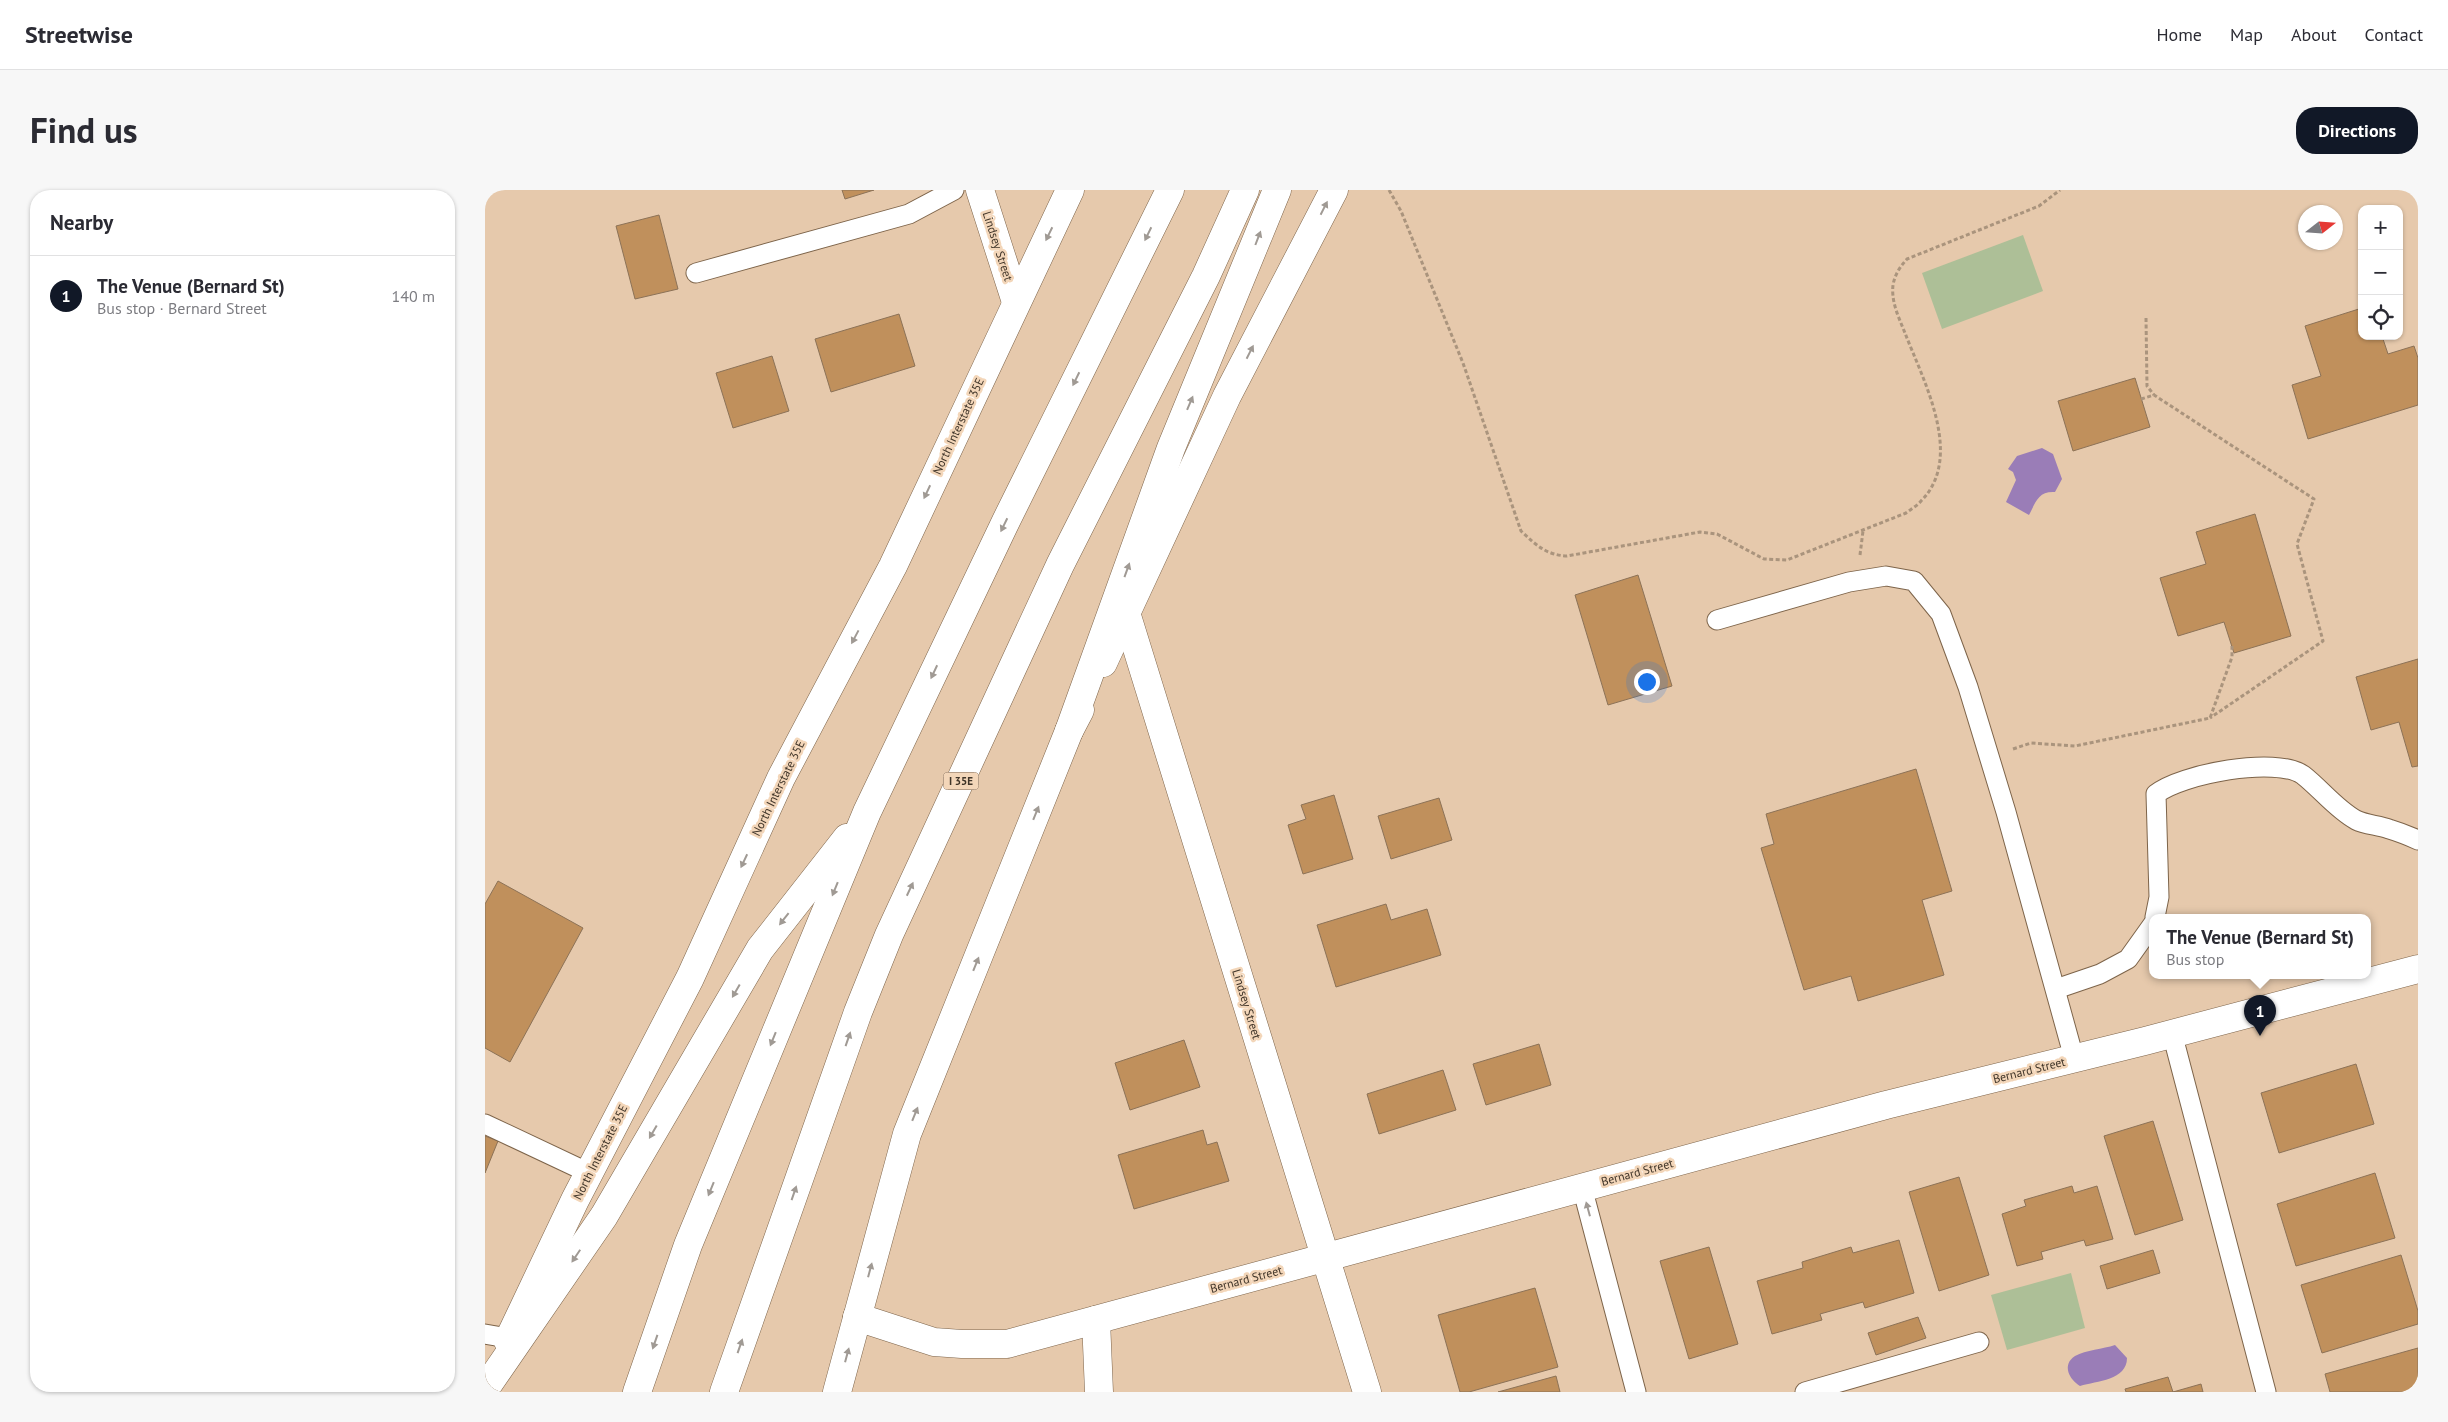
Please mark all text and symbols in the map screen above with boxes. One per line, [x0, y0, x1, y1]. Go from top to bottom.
text: Streetwise [25, 19, 133, 50]
text: Home [2156, 23, 2202, 46]
text: Map [2230, 23, 2263, 46]
text: About [2291, 23, 2337, 46]
text: Contact [2365, 23, 2423, 46]
text: Find us [30, 107, 138, 153]
button: Directions [2296, 107, 2418, 154]
one-way arrow [1320, 201, 1328, 215]
north arrow [2298, 205, 2343, 250]
map controls [2358, 205, 2403, 340]
button: + [2358, 205, 2403, 250]
text: Nearby [50, 209, 113, 236]
street label: Lindsey Street [980, 209, 1016, 283]
one-way arrow [1045, 227, 1053, 241]
one-way arrow [1144, 227, 1152, 241]
one-way arrow [1254, 230, 1262, 245]
button: − [2358, 250, 2403, 295]
text: The Venue (Bernard St) [97, 274, 285, 298]
text: 1 [61, 286, 71, 306]
text: 140 m [392, 286, 435, 306]
button: locate [2358, 295, 2403, 340]
text: Bus stop · Bernard Street [97, 298, 267, 318]
one-way arrow [1246, 345, 1254, 359]
one-way arrow [1072, 372, 1080, 387]
street label: North Interstate 35E [929, 375, 987, 477]
one-way arrow [1187, 396, 1195, 410]
one-way arrow [923, 485, 931, 499]
one-way arrow [1000, 518, 1008, 532]
one-way arrow [1124, 562, 1131, 577]
one-way arrow [851, 630, 859, 644]
one-way arrow [930, 665, 938, 679]
your location [1634, 669, 1660, 695]
street label: North Interstate 35E [748, 738, 808, 838]
road number: I 35E [943, 772, 979, 790]
one-way arrow [1033, 806, 1041, 820]
one-way arrow [739, 854, 747, 868]
one-way arrow [831, 882, 839, 896]
one-way arrow [907, 882, 915, 896]
one-way arrow [778, 912, 789, 925]
popup [2149, 914, 2371, 979]
text: The Venue (Bernard St) [2166, 925, 2354, 949]
text: Bus stop [2166, 949, 2224, 969]
one-way arrow [972, 957, 980, 971]
street label: Lindsey Street [1229, 967, 1265, 1041]
one-way arrow [731, 985, 740, 998]
pin: 1 [2244, 995, 2276, 1036]
one-way arrow [769, 1032, 777, 1046]
one-way arrow [845, 1032, 852, 1047]
street label: Bernard Street [1991, 1054, 2067, 1086]
street label: North Interstate 35E [570, 1102, 630, 1202]
one-way arrow [912, 1107, 919, 1122]
one-way arrow [649, 1125, 658, 1138]
street label: Bernard Street [1599, 1155, 1675, 1189]
one-way arrow [707, 1182, 715, 1196]
one-way arrow [791, 1185, 798, 1200]
one-way arrow [1583, 1201, 1591, 1216]
one-way arrow [571, 1249, 581, 1263]
street label: Bernard Street [1208, 1262, 1284, 1296]
one-way arrow [866, 1263, 874, 1278]
one-way arrow [651, 1334, 658, 1349]
one-way arrow [737, 1338, 745, 1353]
one-way arrow [843, 1347, 851, 1362]

